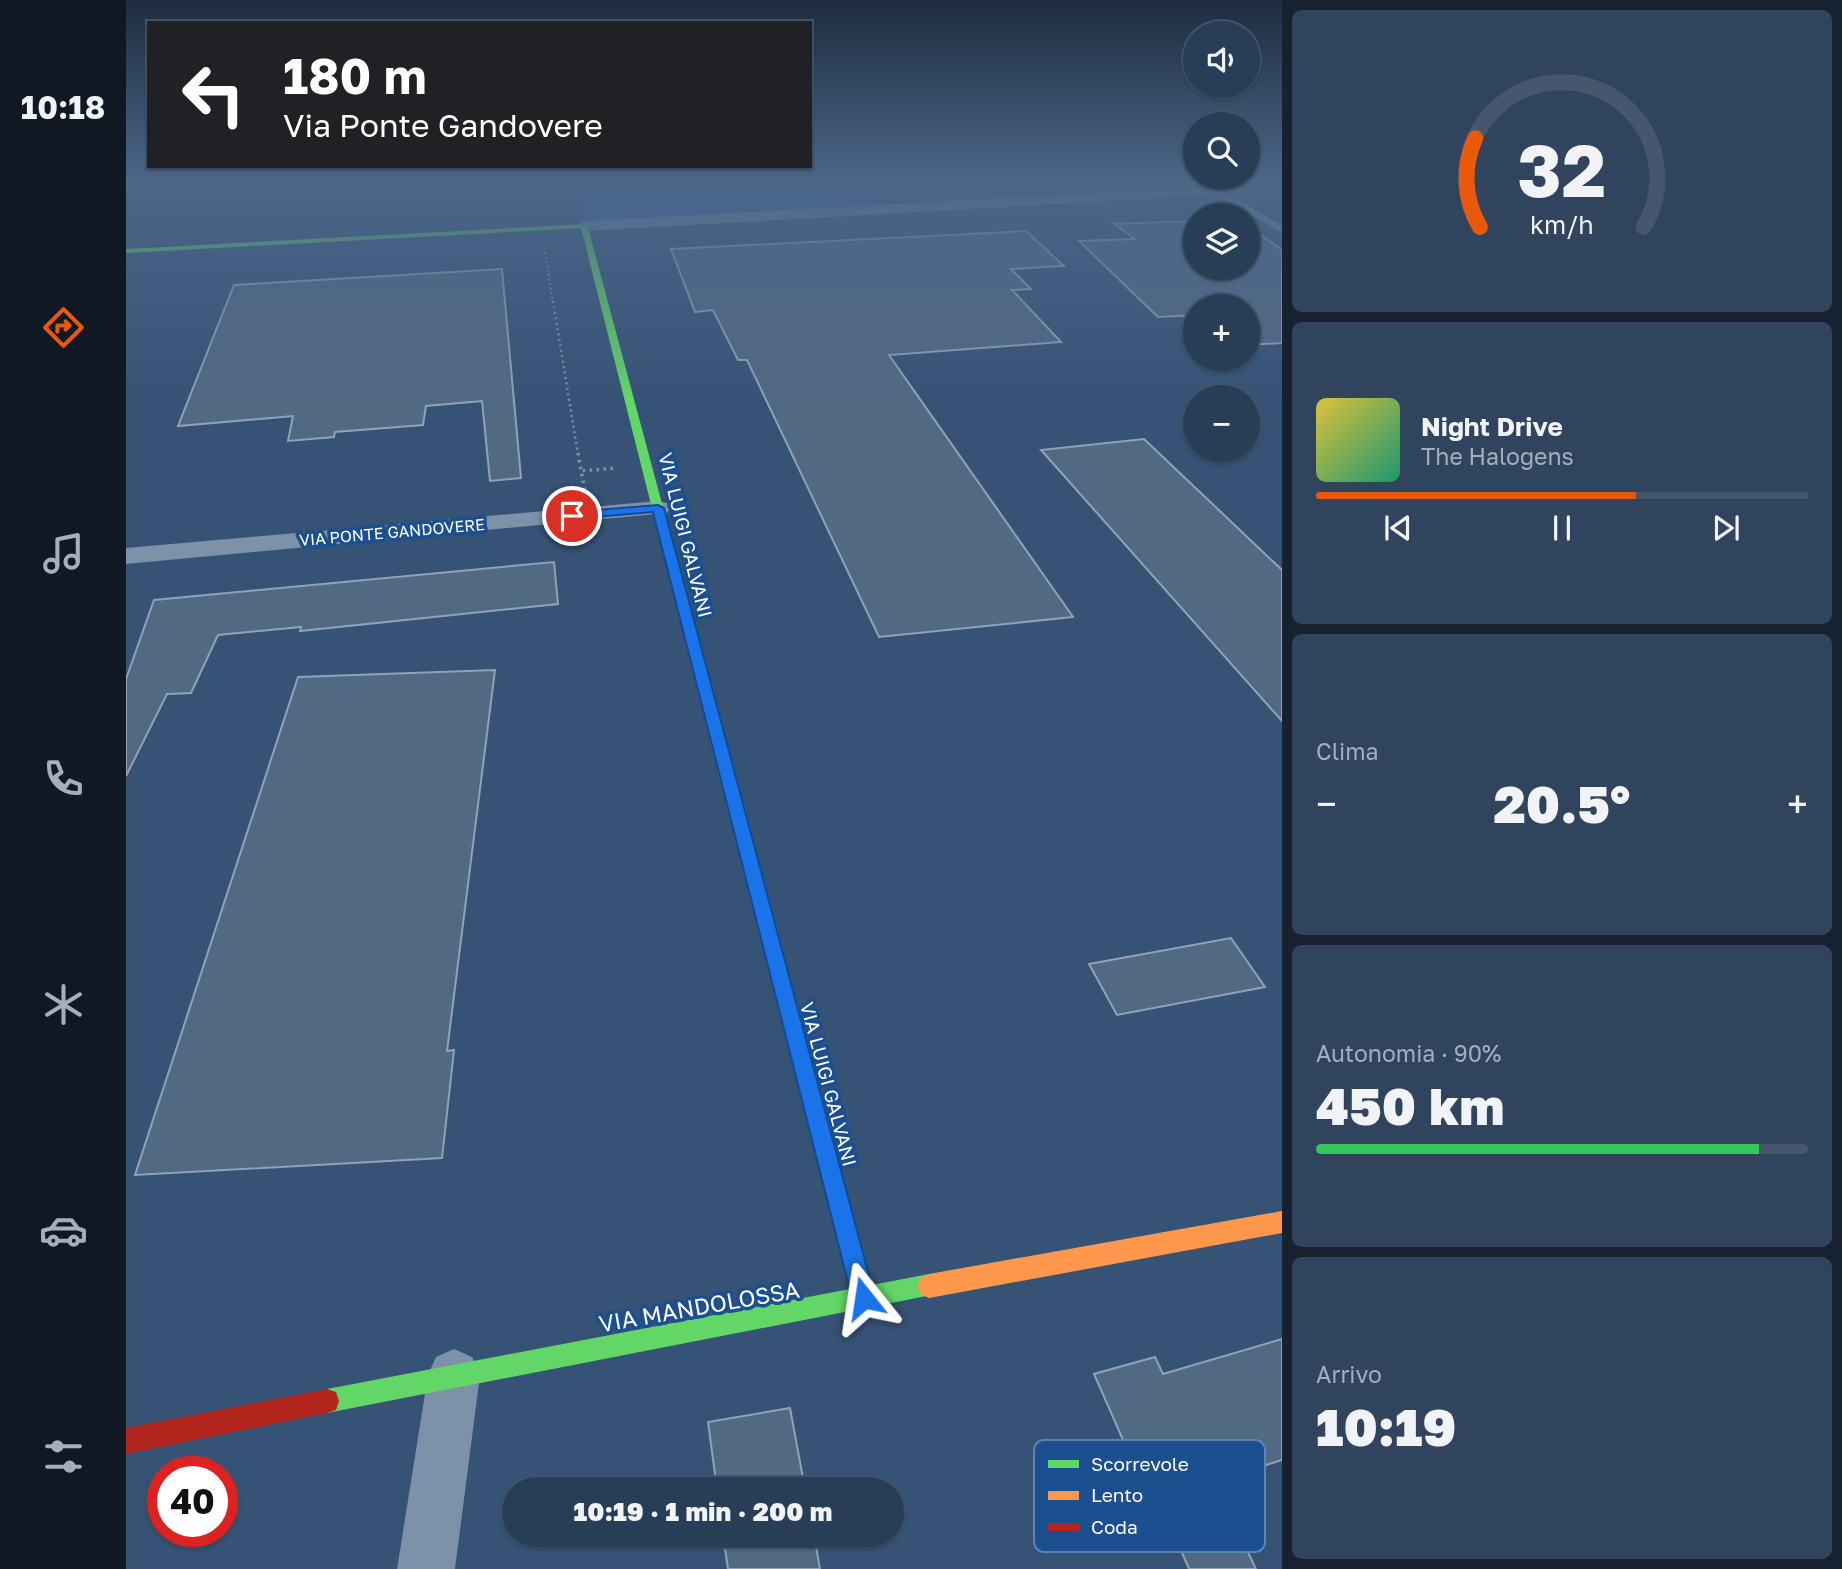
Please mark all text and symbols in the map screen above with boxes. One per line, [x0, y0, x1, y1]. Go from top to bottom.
map controls [1183, 21, 1260, 462]
button: sound [1183, 21, 1260, 98]
text: 180 m [283, 46, 427, 105]
icon: left [168, 49, 259, 140]
text: 10:18 [21, 88, 105, 126]
text: Via Ponte Gandovere [283, 106, 603, 144]
button: search [1183, 112, 1260, 189]
text: 32 [1518, 126, 1606, 213]
button: layers [1183, 203, 1260, 280]
text: km/h [1530, 209, 1594, 240]
button: + [1183, 294, 1260, 371]
icon: directions [39, 303, 88, 352]
button: − [1183, 385, 1260, 462]
text: Night Drive [1421, 411, 1563, 442]
text: The Halogens [1421, 442, 1574, 470]
street label: VIA LUIGI GALVANI [654, 450, 718, 620]
pin [542, 486, 602, 546]
icon: arrive [553, 497, 591, 535]
icon: previous [1379, 509, 1417, 547]
icon: pause [1543, 509, 1581, 547]
icon: next [1707, 509, 1745, 547]
street label: VIA PONTE GANDOVERE [298, 514, 486, 550]
icon: music [39, 529, 88, 578]
text: Clima [1316, 737, 1379, 765]
icon: phone [39, 754, 88, 803]
text: 20.5° [1494, 772, 1630, 834]
text: − [1316, 781, 1337, 826]
text: + [1787, 781, 1808, 826]
icon: climate [39, 980, 88, 1029]
street label: VIA LUIGI GALVANI [796, 999, 862, 1169]
text: Autonomia · 90% [1316, 1039, 1501, 1067]
text: 450 km [1316, 1074, 1504, 1136]
icon: car [39, 1206, 88, 1255]
position arrow [827, 1261, 901, 1335]
street label: VIA MANDOLOSSA [596, 1275, 802, 1337]
text: Arrivo [1316, 1360, 1382, 1388]
text: 10:19 [1316, 1395, 1456, 1457]
icon: filters [39, 1432, 88, 1481]
legend [1034, 1440, 1265, 1552]
text: Scorrevole [1091, 1452, 1189, 1475]
speed limit sign: 40 [147, 1456, 238, 1547]
text: Lento [1091, 1483, 1143, 1506]
text: 10:19 · 1 min · 200 m [574, 1496, 832, 1527]
text: Coda [1091, 1515, 1138, 1538]

